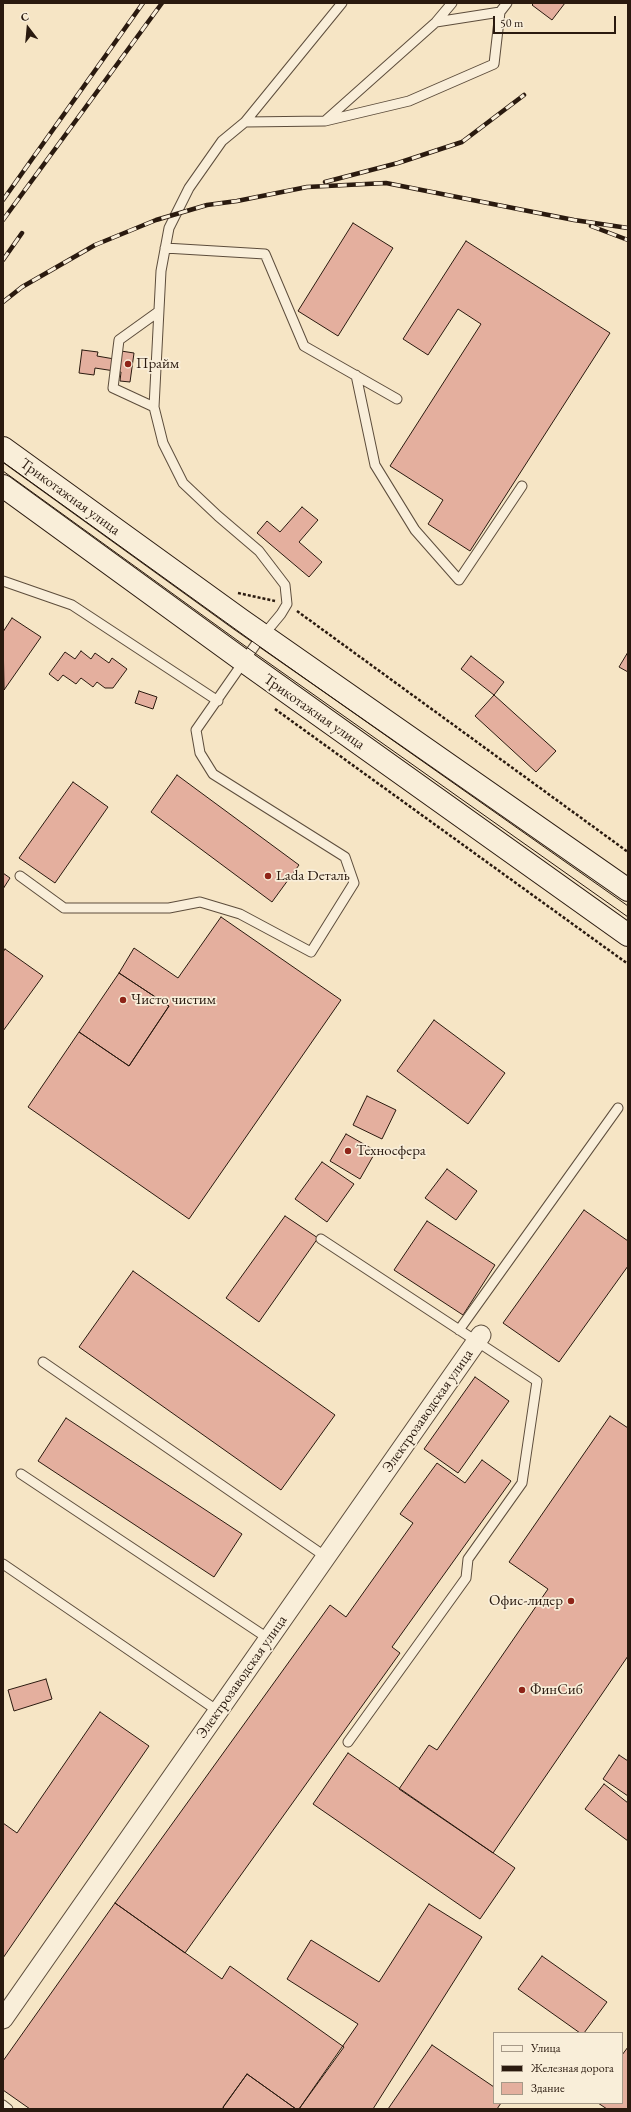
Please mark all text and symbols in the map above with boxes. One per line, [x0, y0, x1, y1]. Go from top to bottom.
north arrow [8, 8, 48, 48]
scale bar [495, 8, 618, 34]
text: С [19, 9, 30, 24]
text: 50 m [500, 15, 523, 31]
place label: Прайм [136, 355, 179, 373]
marker: Прайм [123, 359, 133, 369]
street label: Трикотажная улица [16, 455, 124, 539]
street label: Трикотажная улица [260, 670, 368, 754]
place label: Lada Dеталь [276, 867, 350, 885]
marker: Lada Dеталь [263, 871, 273, 881]
place label: Чисто чистим [131, 991, 216, 1009]
marker: Чисто чистим [118, 995, 128, 1005]
place label: Техносфера [356, 1142, 426, 1160]
marker: Техносфера [343, 1146, 353, 1156]
street label: Электрозаводская улица [379, 1346, 477, 1476]
place label: Офис-лидер [489, 1592, 563, 1610]
marker: Офис-лидер [566, 1596, 576, 1606]
street label: Электрозаводская улица [193, 1612, 291, 1742]
place label: ФинСиб [530, 1681, 583, 1699]
marker: ФинСиб [517, 1685, 527, 1695]
legend [493, 2032, 623, 2104]
text: Улица [531, 2040, 561, 2056]
text: Железная дорога [531, 2060, 614, 2076]
text: Здание [531, 2080, 565, 2096]

